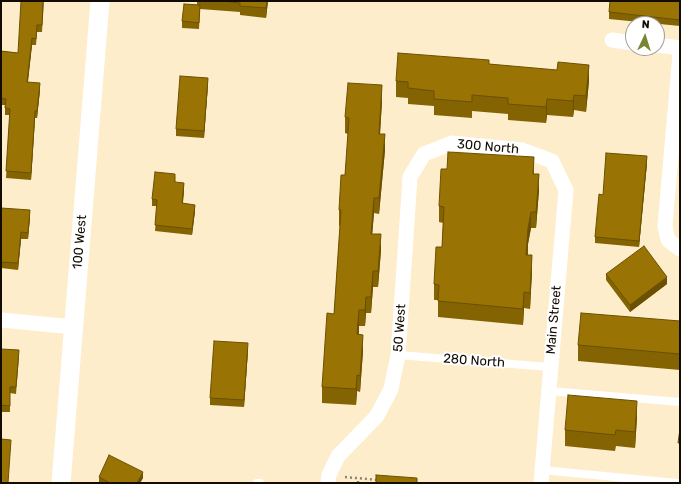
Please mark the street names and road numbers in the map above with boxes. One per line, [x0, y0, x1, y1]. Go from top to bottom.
street label: 300 North [456, 137, 520, 157]
street label: 100 West [70, 214, 90, 270]
street label: Main Street [543, 285, 565, 355]
street label: 50 West [391, 303, 409, 353]
street label: 280 North [443, 351, 505, 371]

